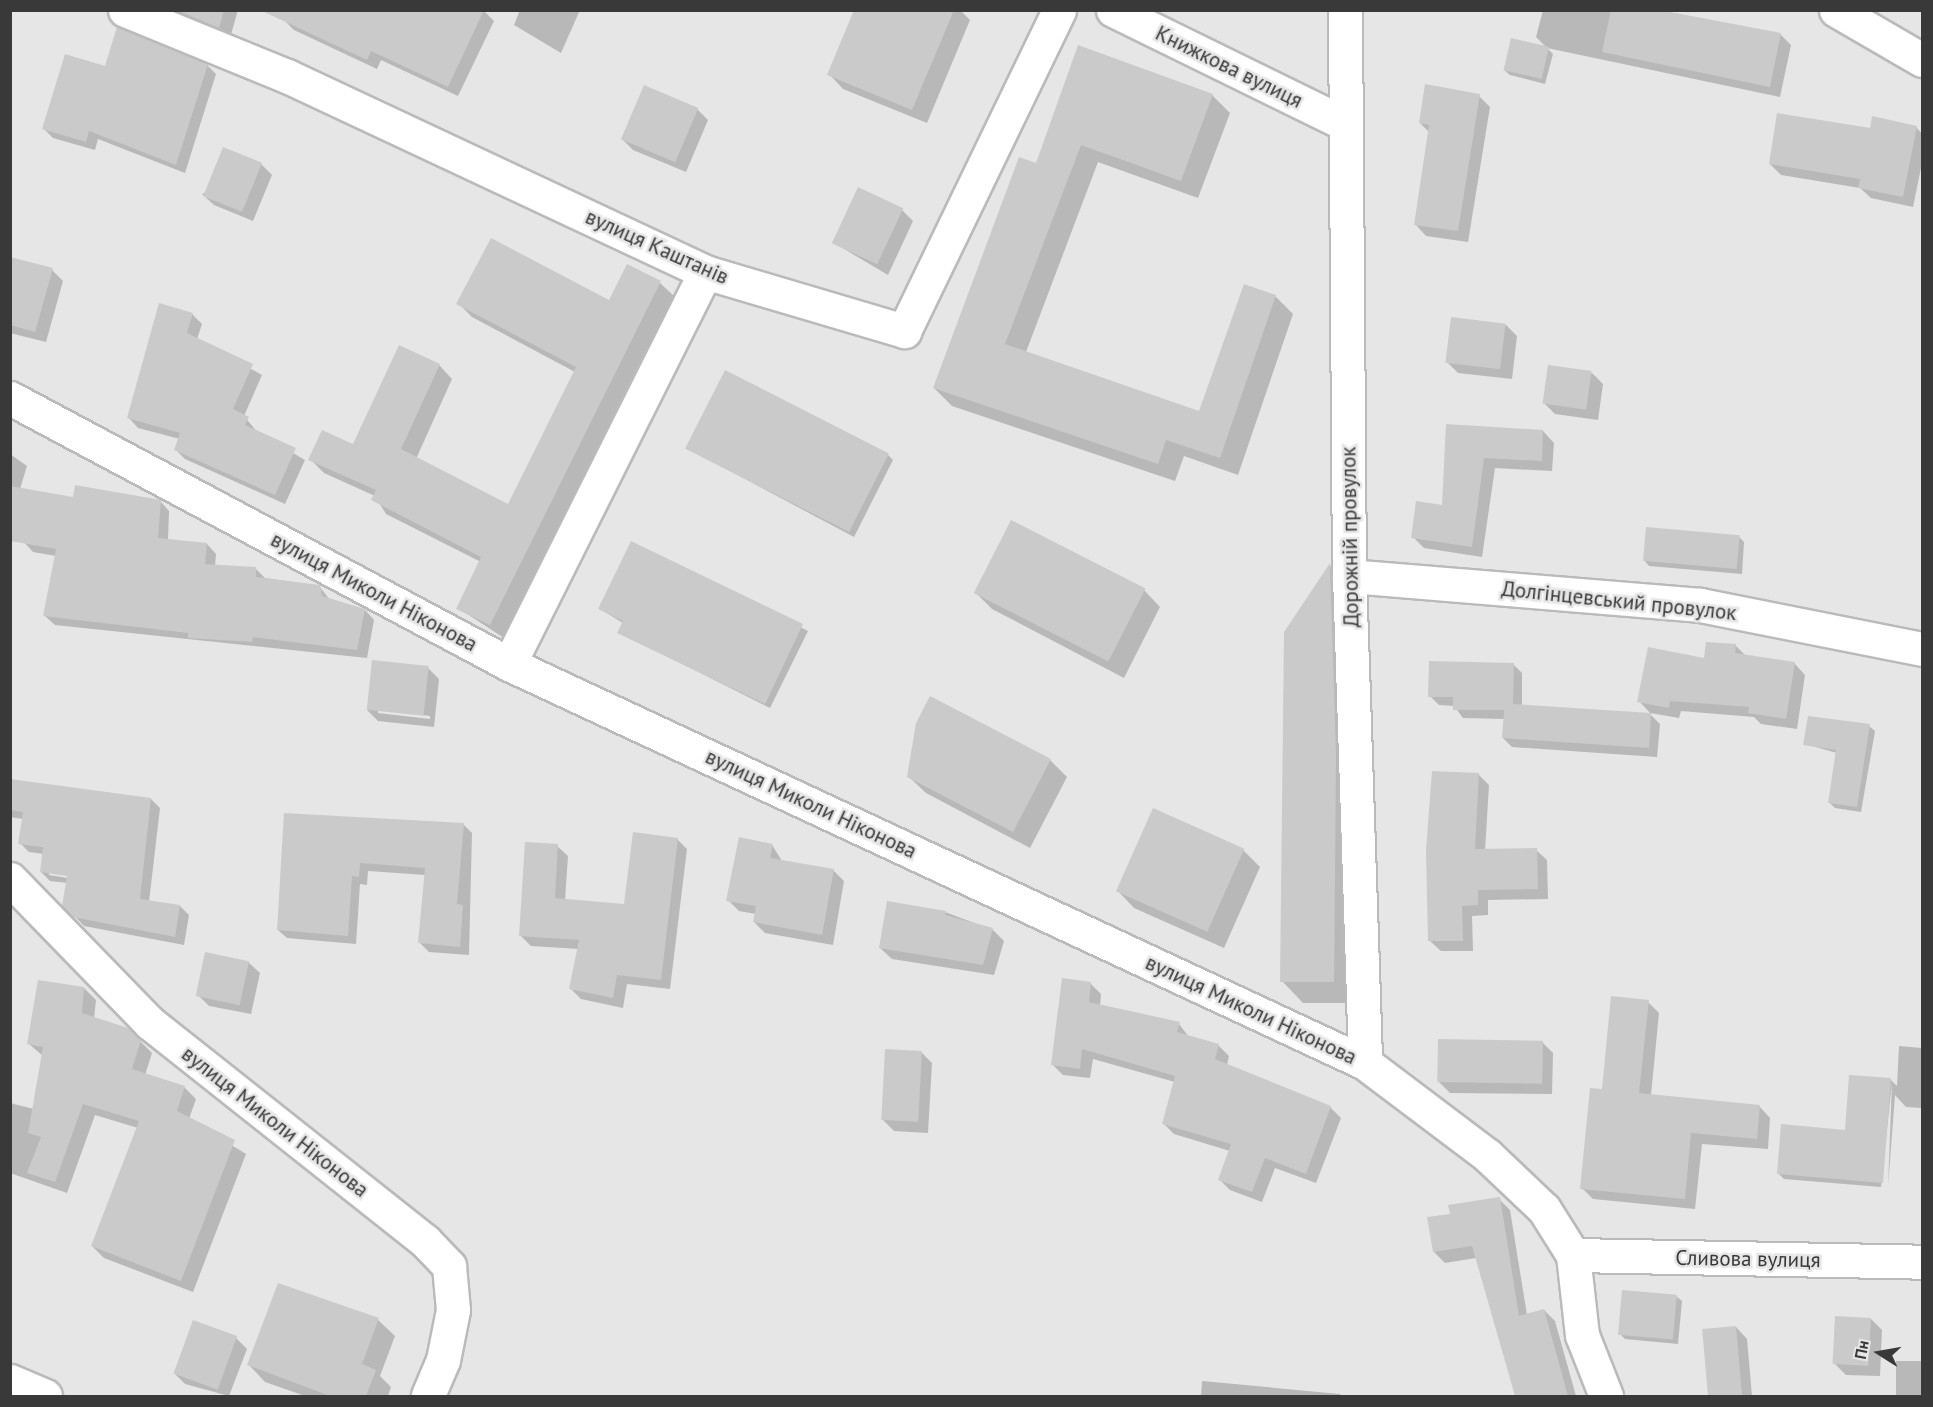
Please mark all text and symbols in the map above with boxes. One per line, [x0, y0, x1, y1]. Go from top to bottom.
street label: Книжкова вулиця [1151, 20, 1307, 114]
street label: вулиця Каштанів [582, 204, 732, 290]
street label: Дорожній провулок [1336, 446, 1364, 628]
street label: вулиця Миколи Ніконова [267, 527, 481, 657]
street label: Долгінцевський провулок [1500, 576, 1738, 626]
street label: вулиця Миколи Ніконова [701, 744, 921, 864]
street label: вулиця Миколи Ніконова [1141, 950, 1361, 1070]
street label: вулиця Миколи Ніконова [177, 1041, 373, 1203]
street label: Сливова вулиця [1675, 1245, 1821, 1273]
north arrow [1849, 1323, 1909, 1383]
text: Пн [1850, 1338, 1873, 1361]

